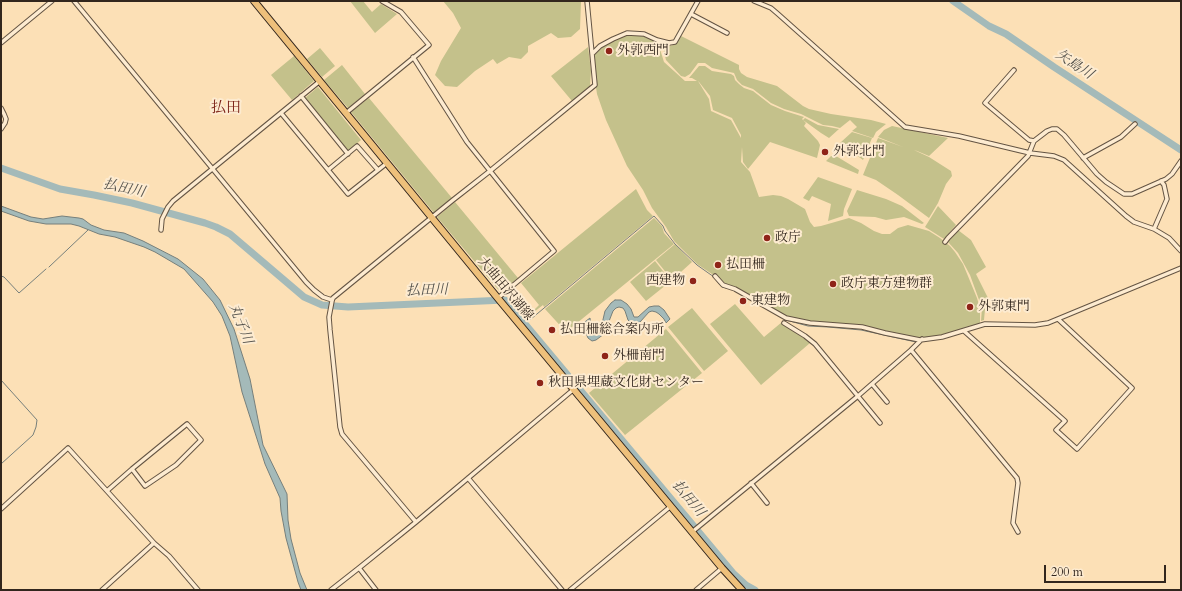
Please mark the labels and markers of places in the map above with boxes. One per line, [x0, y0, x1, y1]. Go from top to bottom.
place label: 外郭西門 [617, 43, 669, 59]
marker: 外郭西門 [604, 46, 614, 56]
place label: 外郭北門 [833, 144, 885, 160]
marker: 外郭北門 [820, 147, 830, 157]
place label: 政庁 [775, 230, 801, 246]
marker: 政庁 [762, 233, 772, 243]
place label: 払田柵 [726, 257, 765, 273]
marker: 払田柵 [713, 260, 723, 270]
place label: 西建物 [646, 273, 685, 289]
marker: 西建物 [688, 276, 698, 286]
place label: 政庁東方建物群 [841, 276, 932, 292]
marker: 政庁東方建物群 [828, 279, 838, 289]
place label: 東建物 [751, 293, 790, 309]
marker: 東建物 [738, 296, 748, 306]
place label: 外郭東門 [978, 299, 1030, 315]
marker: 外郭東門 [965, 302, 975, 312]
place label: 払田柵総合案内所 [560, 322, 664, 338]
marker: 払田柵総合案内所 [547, 325, 557, 335]
place label: 外柵南門 [613, 348, 665, 364]
marker: 外柵南門 [600, 351, 610, 361]
place label: 秋田県埋蔵文化財センター [548, 375, 704, 391]
marker: 秋田県埋蔵文化財センター [535, 378, 545, 388]

